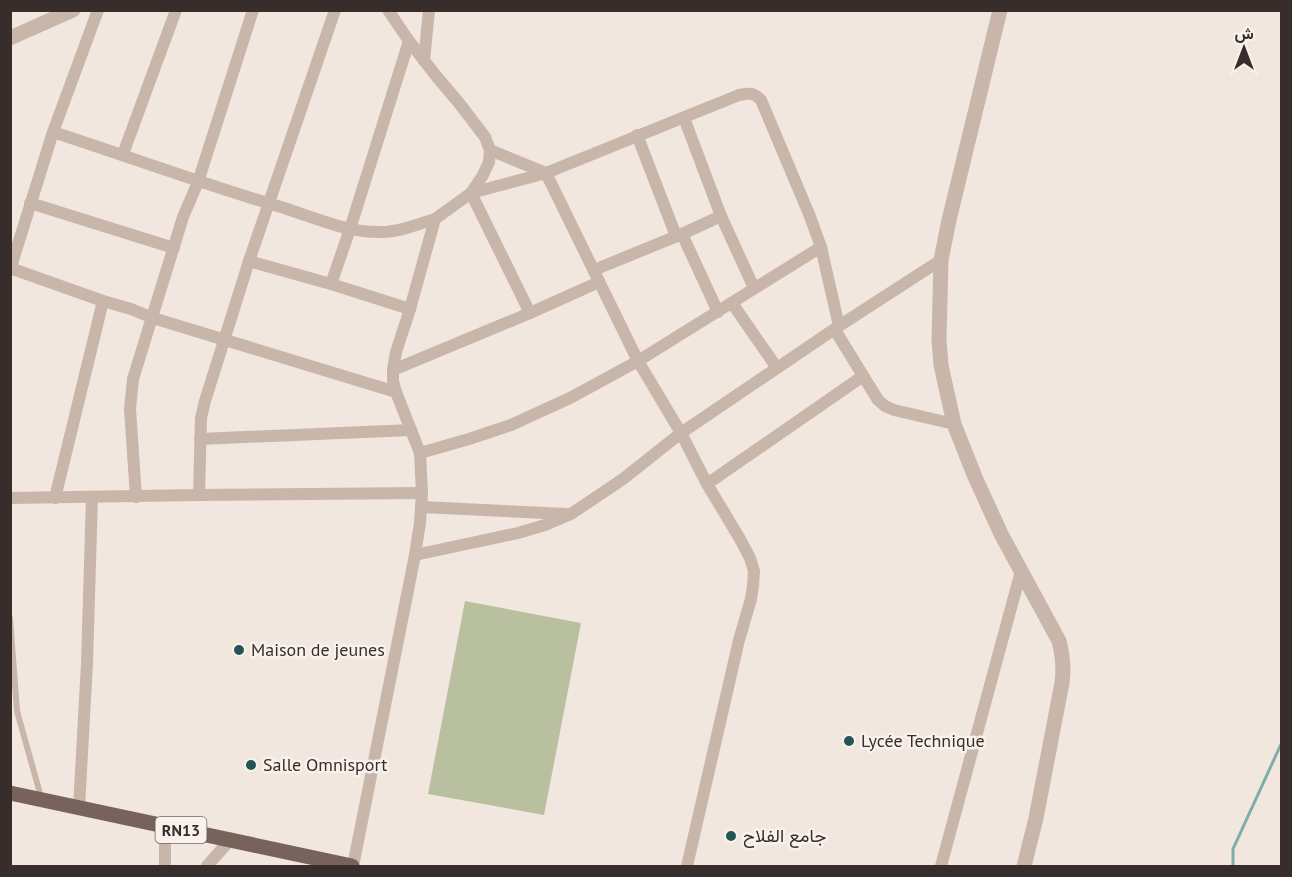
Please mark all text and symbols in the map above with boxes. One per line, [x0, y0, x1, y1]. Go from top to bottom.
north arrow [1214, 18, 1274, 78]
text: ش [1234, 23, 1254, 43]
place label: Maison de jeunes [251, 638, 385, 661]
marker: Maison de jeunes [232, 643, 246, 657]
place label: Lycée Technique [861, 729, 985, 752]
marker: Lycée Technique [842, 734, 856, 748]
place label: Salle Omnisport [263, 753, 387, 776]
marker: Salle Omnisport [244, 758, 258, 772]
road number: RN13 [156, 817, 207, 843]
place label: جامع الفلاح [743, 824, 826, 848]
marker: جامع الفلاح [724, 829, 738, 843]

